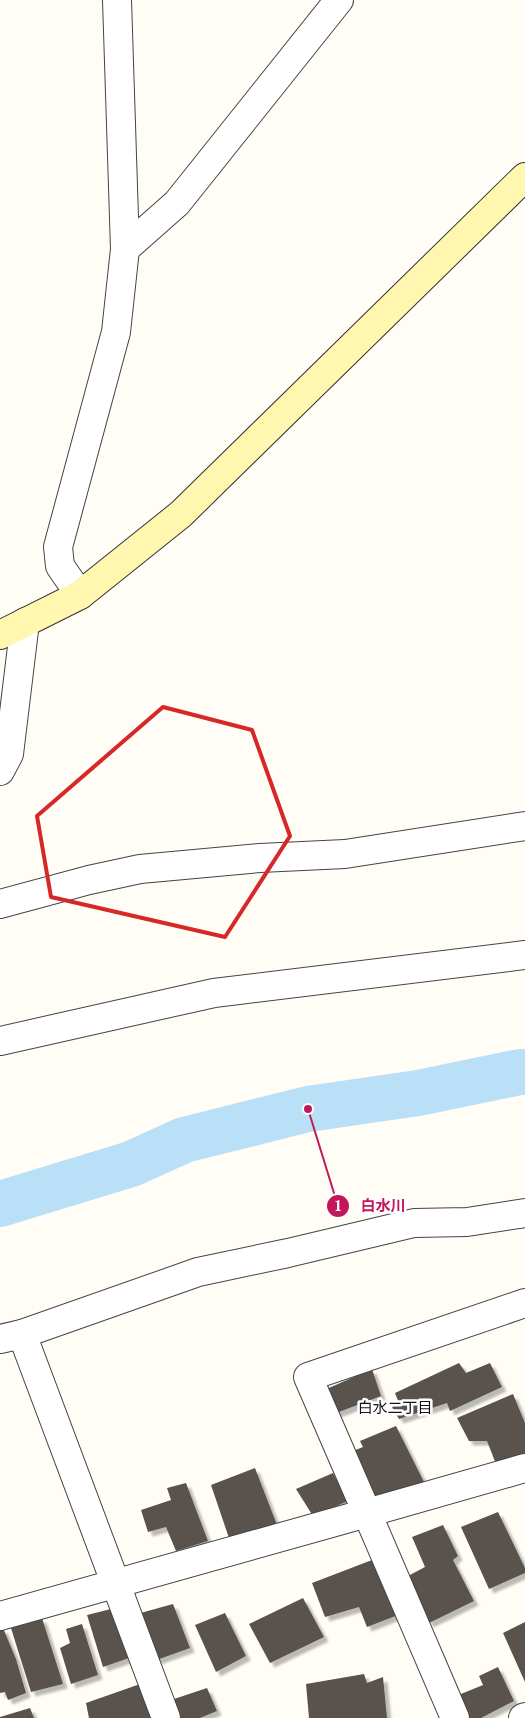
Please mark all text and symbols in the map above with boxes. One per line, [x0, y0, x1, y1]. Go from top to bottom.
callout: 白水川 [326, 1191, 416, 1221]
text: 1 [334, 1195, 342, 1215]
text: 白水川 [360, 1195, 406, 1215]
district label: 白水二丁目 [357, 1397, 433, 1417]

